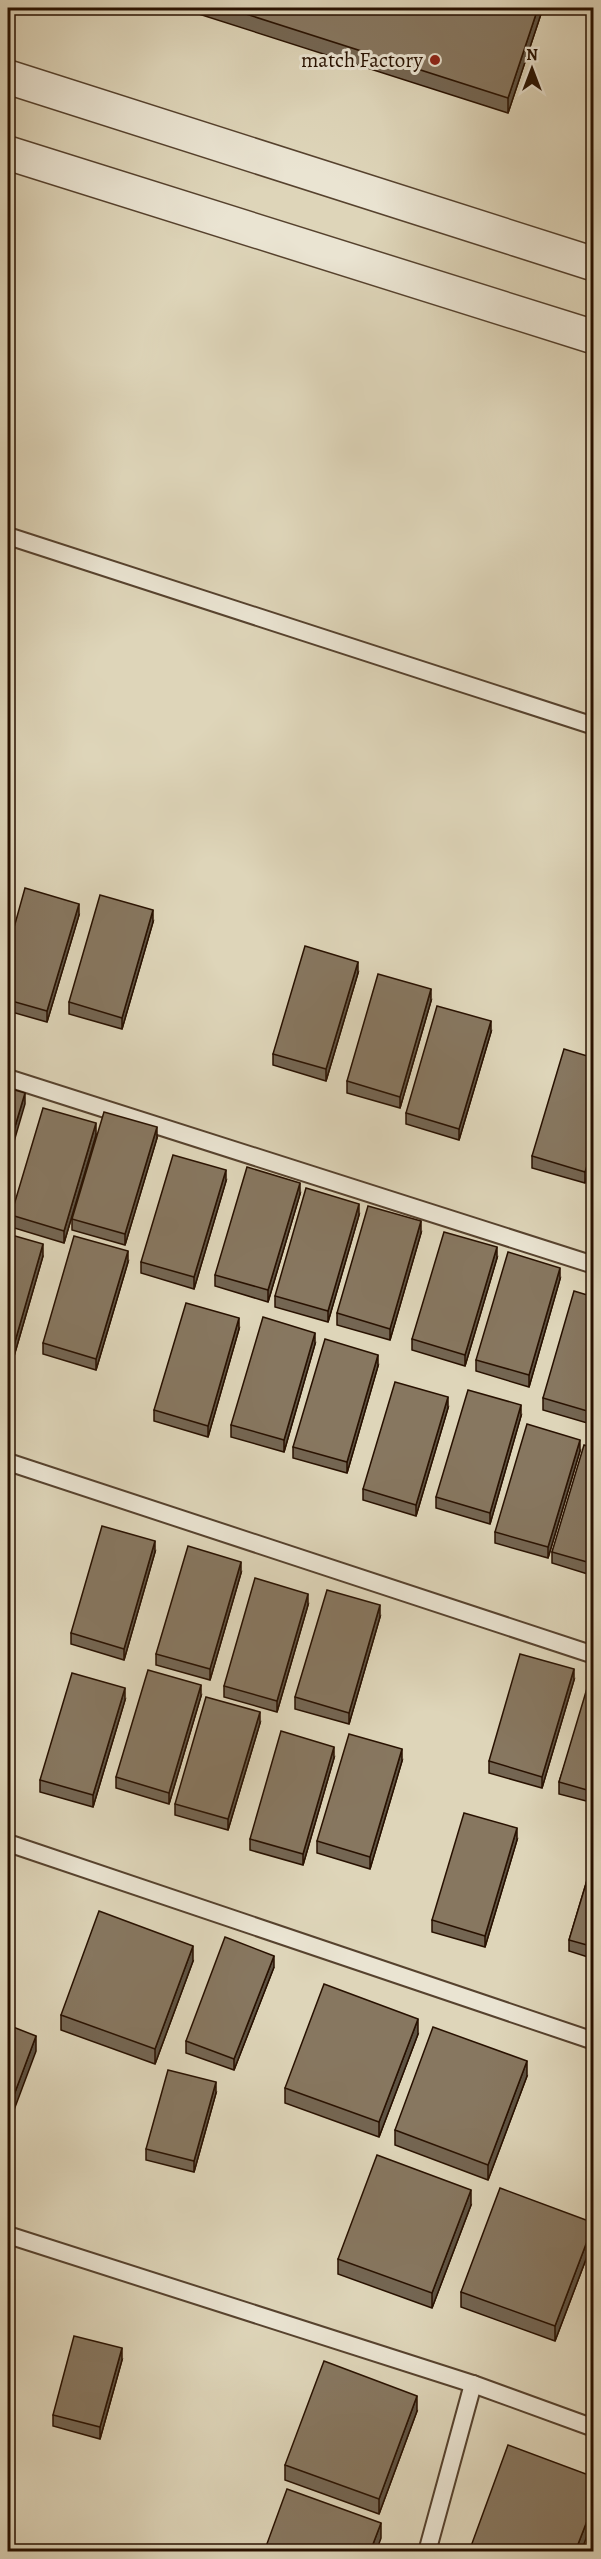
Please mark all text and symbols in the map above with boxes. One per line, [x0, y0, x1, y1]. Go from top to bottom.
north arrow [502, 39, 562, 99]
text: N [526, 44, 538, 66]
place label: match Factory [301, 46, 424, 74]
marker: match Factory [428, 53, 442, 67]

